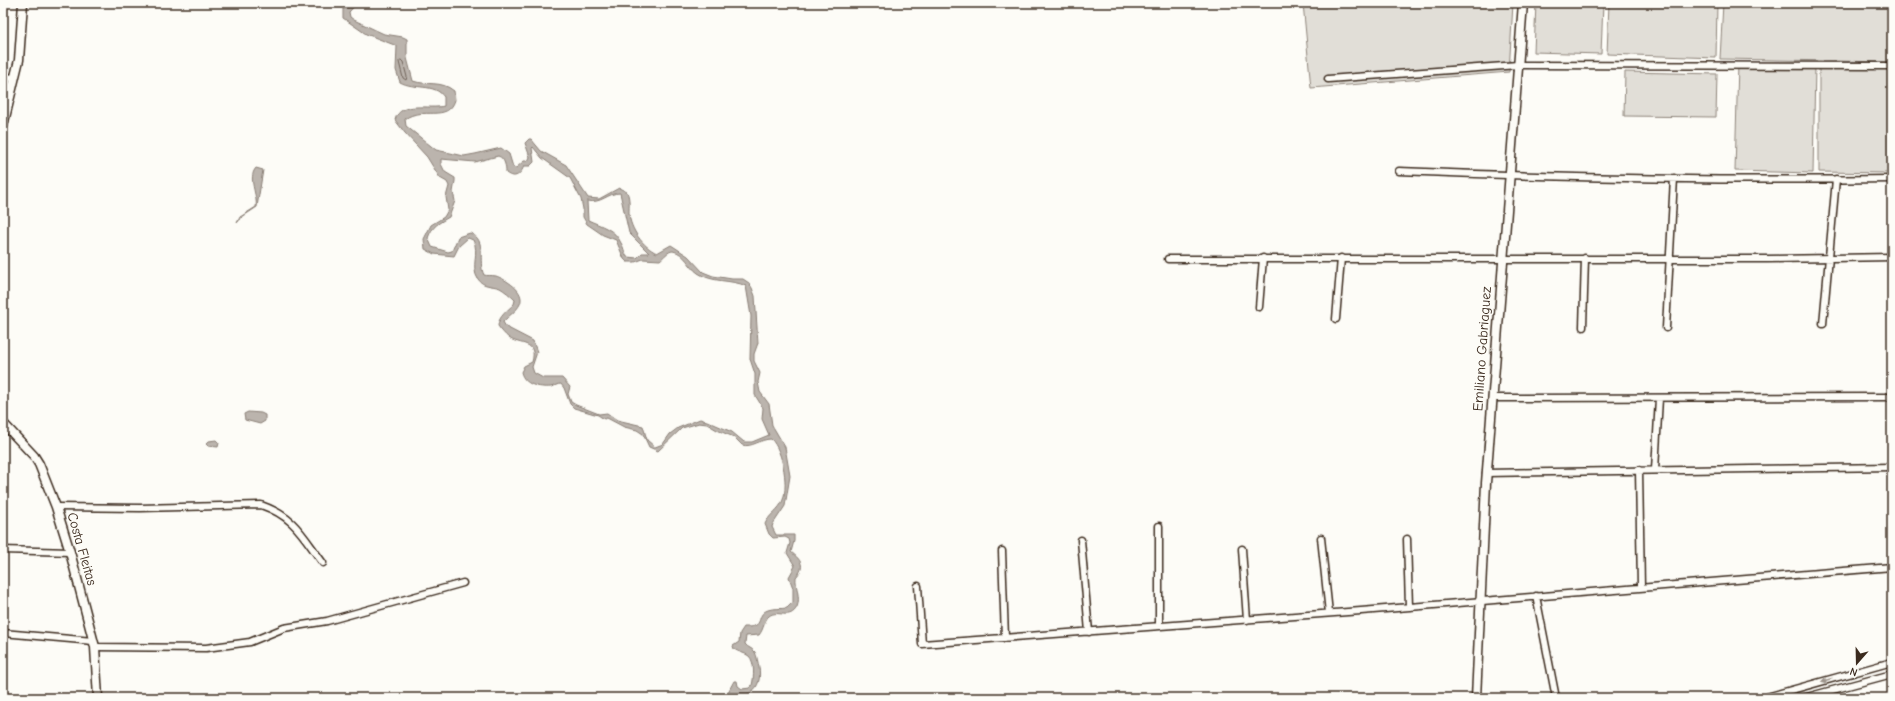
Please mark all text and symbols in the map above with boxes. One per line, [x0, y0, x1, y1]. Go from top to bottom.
street label: Emiliano Gabriaguez [1469, 286, 1495, 412]
street label: Costa Fleitas [63, 511, 101, 588]
north arrow [1837, 643, 1877, 683]
text: N [1848, 665, 1859, 679]
one-way arrow [1821, 677, 1833, 683]

